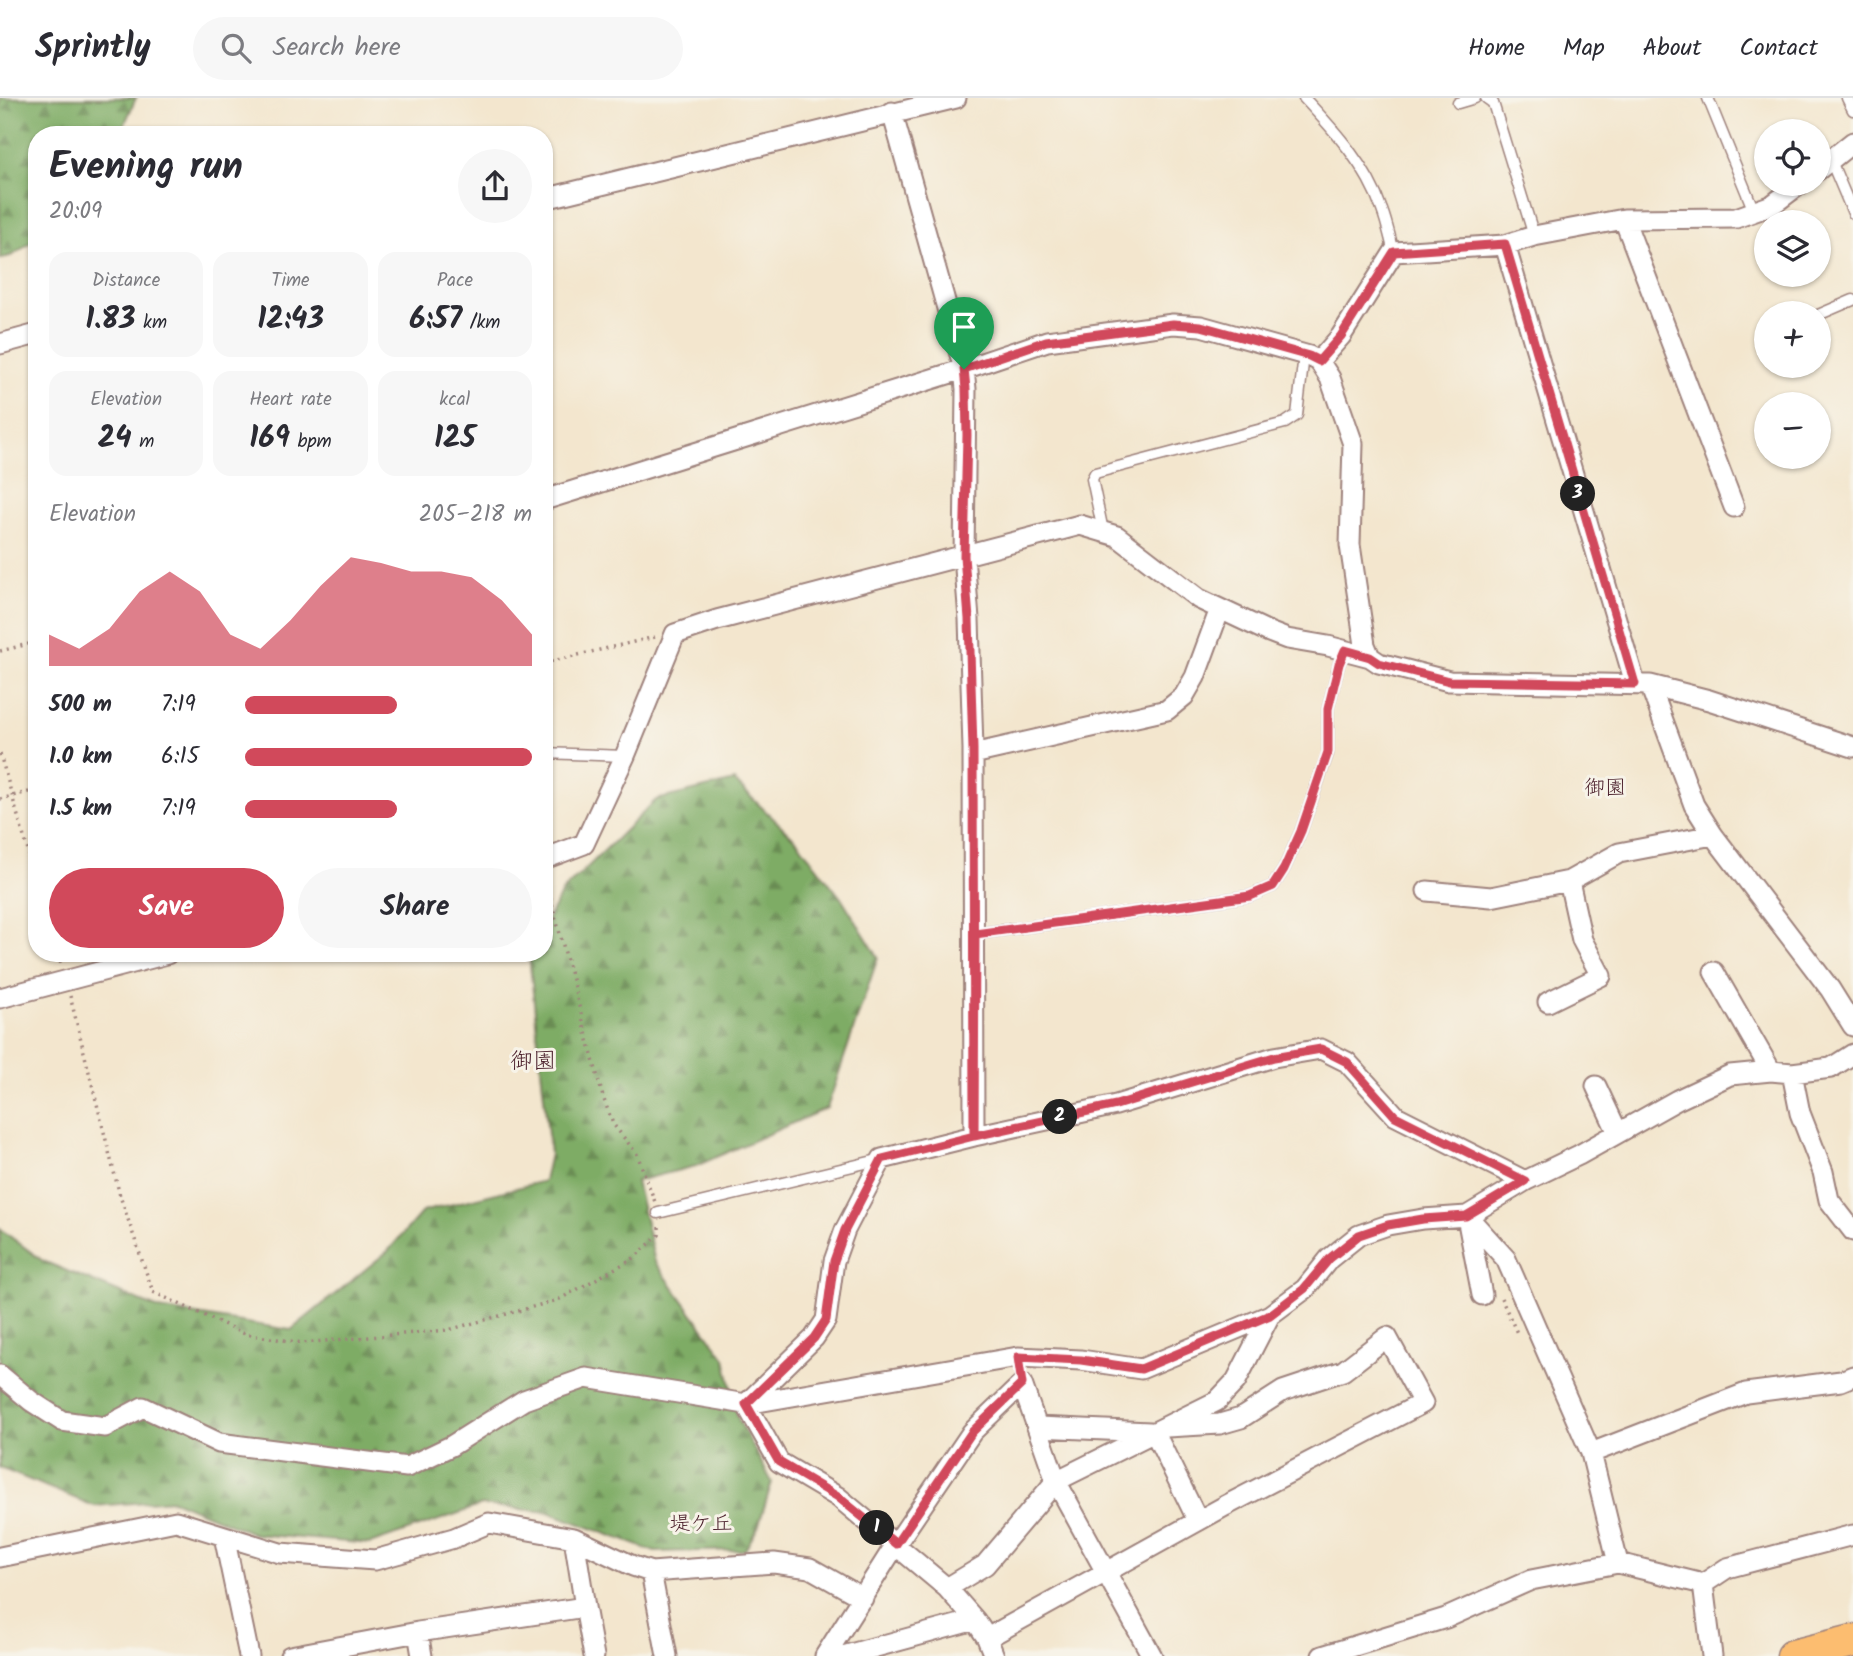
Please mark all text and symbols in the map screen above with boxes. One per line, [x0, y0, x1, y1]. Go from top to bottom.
search box [193, 17, 683, 80]
text: Sprintly [35, 22, 151, 75]
text: Search here [273, 27, 401, 69]
icon: search [217, 29, 255, 67]
text: Home [1468, 29, 1525, 68]
text: Map [1563, 29, 1605, 68]
text: About [1643, 29, 1701, 68]
text: Contact [1739, 29, 1818, 68]
map controls [1754, 119, 1831, 469]
button: locate [1754, 119, 1831, 196]
text: Evening run [49, 138, 243, 198]
button: share [458, 149, 532, 223]
text: 20:09 [49, 194, 102, 230]
button: layers [1754, 210, 1831, 287]
text: Distance [92, 266, 160, 296]
text: Time [271, 266, 310, 296]
text: Pace [437, 266, 473, 296]
text: 1.83 [85, 296, 135, 344]
text: 12:43 [257, 296, 324, 344]
text: 6:57 [409, 296, 462, 344]
pin [934, 297, 994, 369]
button: + [1754, 301, 1831, 378]
text: km [135, 308, 167, 338]
text: /km [462, 308, 501, 338]
icon: arrive [945, 308, 983, 346]
text: Elevation [90, 385, 162, 415]
text: Heart rate [249, 385, 332, 415]
text: kcal [439, 385, 470, 415]
button: − [1754, 392, 1831, 469]
text: 24 [98, 415, 132, 463]
text: 169 [249, 415, 290, 463]
text: 125 [434, 415, 476, 463]
text: m [132, 427, 154, 457]
text: bpm [290, 427, 332, 457]
pin: 3 [1560, 476, 1596, 512]
text: 3 [1572, 478, 1583, 508]
text: Elevation [49, 497, 136, 533]
text: 205–218 m [419, 497, 532, 533]
text: 500 m [49, 687, 112, 723]
text: 7:19 [161, 687, 196, 723]
text: 1.0 km [49, 739, 112, 775]
text: 6:15 [161, 739, 199, 775]
district label: 御園 [1584, 772, 1626, 805]
text: 1.5 km [49, 791, 112, 827]
text: 7:19 [161, 791, 196, 827]
button: Save [49, 868, 284, 948]
button: Share [298, 868, 532, 948]
district label: 御園 [510, 1044, 556, 1080]
pin: 2 [1042, 1100, 1078, 1134]
text: 2 [1054, 1101, 1065, 1131]
district label: 堤ケ丘 [670, 1508, 733, 1541]
pin: 1 [860, 1510, 894, 1546]
text: 1 [874, 1512, 879, 1542]

